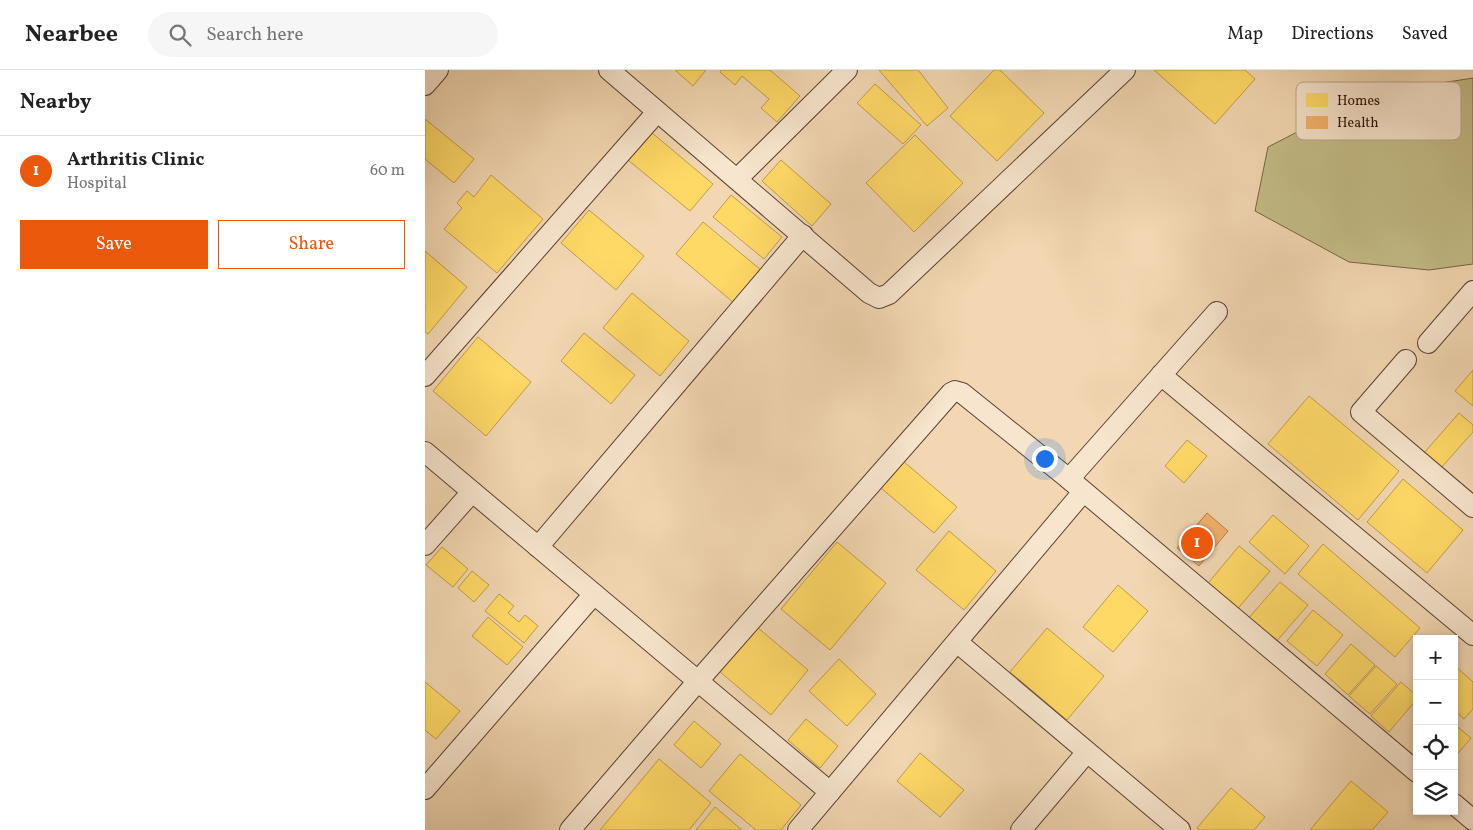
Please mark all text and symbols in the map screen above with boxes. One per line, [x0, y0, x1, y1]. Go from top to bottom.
search box [148, 12, 498, 57]
text: Nearbee [25, 18, 118, 52]
icon: search [166, 21, 194, 49]
text: Search here [206, 22, 303, 48]
text: Map [1227, 22, 1263, 47]
text: Directions [1291, 22, 1374, 47]
text: Saved [1402, 22, 1448, 47]
legend [1296, 82, 1461, 140]
text: Nearby [20, 88, 91, 117]
text: Homes [1337, 92, 1380, 111]
text: Health [1337, 114, 1379, 133]
text: Arthritis Clinic [67, 147, 204, 173]
text: 1 [33, 160, 39, 182]
text: 60 m [370, 160, 405, 182]
text: Hospital [67, 173, 127, 195]
button: Save [20, 220, 208, 269]
button: Share [218, 220, 405, 269]
your location [1032, 446, 1058, 472]
pin: 1 [1181, 524, 1213, 562]
map controls [1413, 635, 1458, 815]
button: + [1413, 635, 1458, 680]
button: − [1413, 680, 1458, 725]
button: locate [1413, 725, 1458, 770]
button: layers [1413, 770, 1458, 815]

